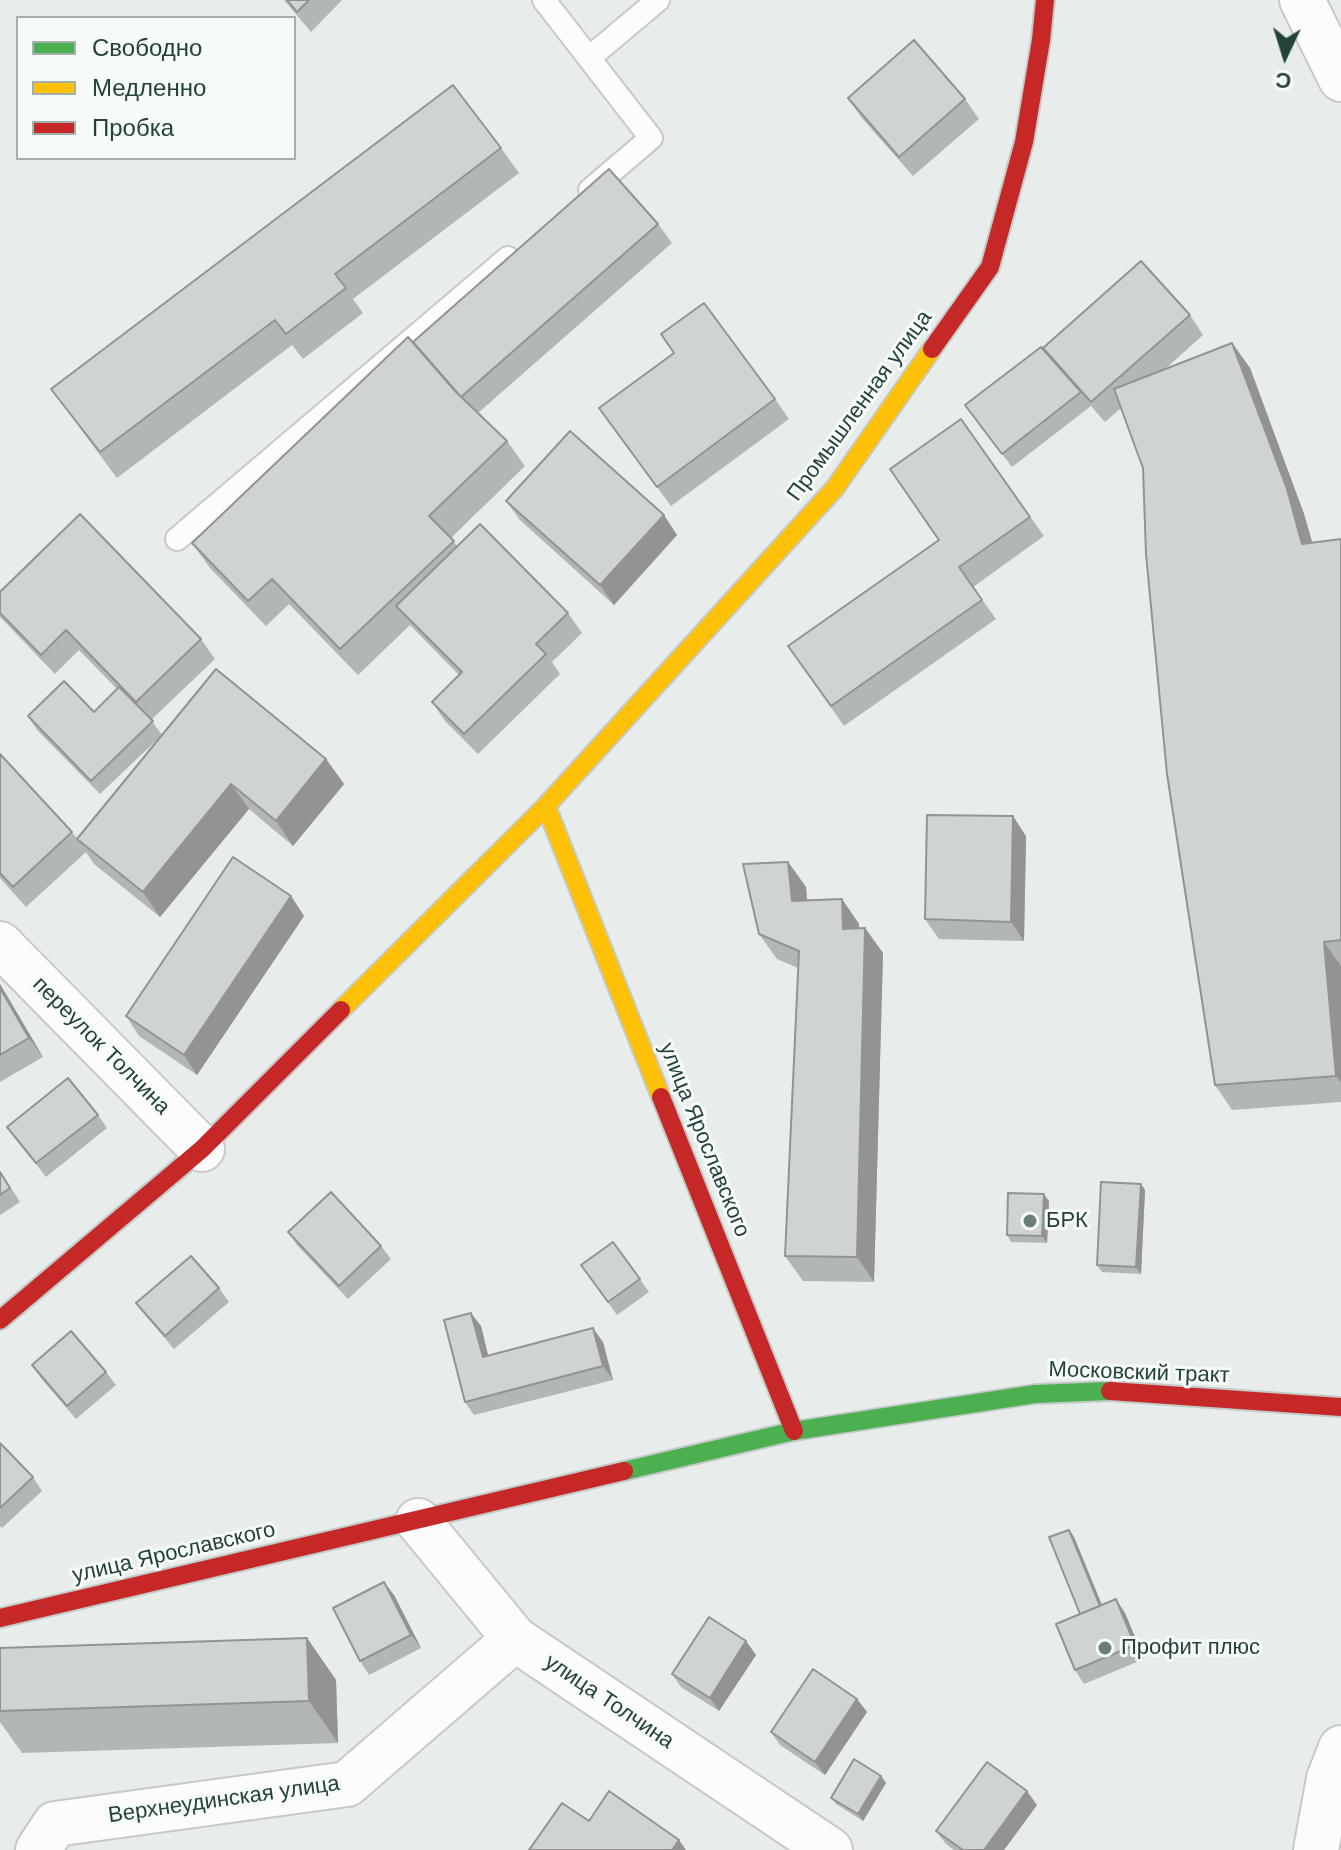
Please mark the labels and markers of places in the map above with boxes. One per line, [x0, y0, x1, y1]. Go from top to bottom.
place label: БРК [1046, 1208, 1088, 1234]
marker: БРК [1021, 1212, 1039, 1230]
place label: Профит плюс [1121, 1635, 1260, 1661]
marker: Профит плюс [1096, 1639, 1114, 1657]

